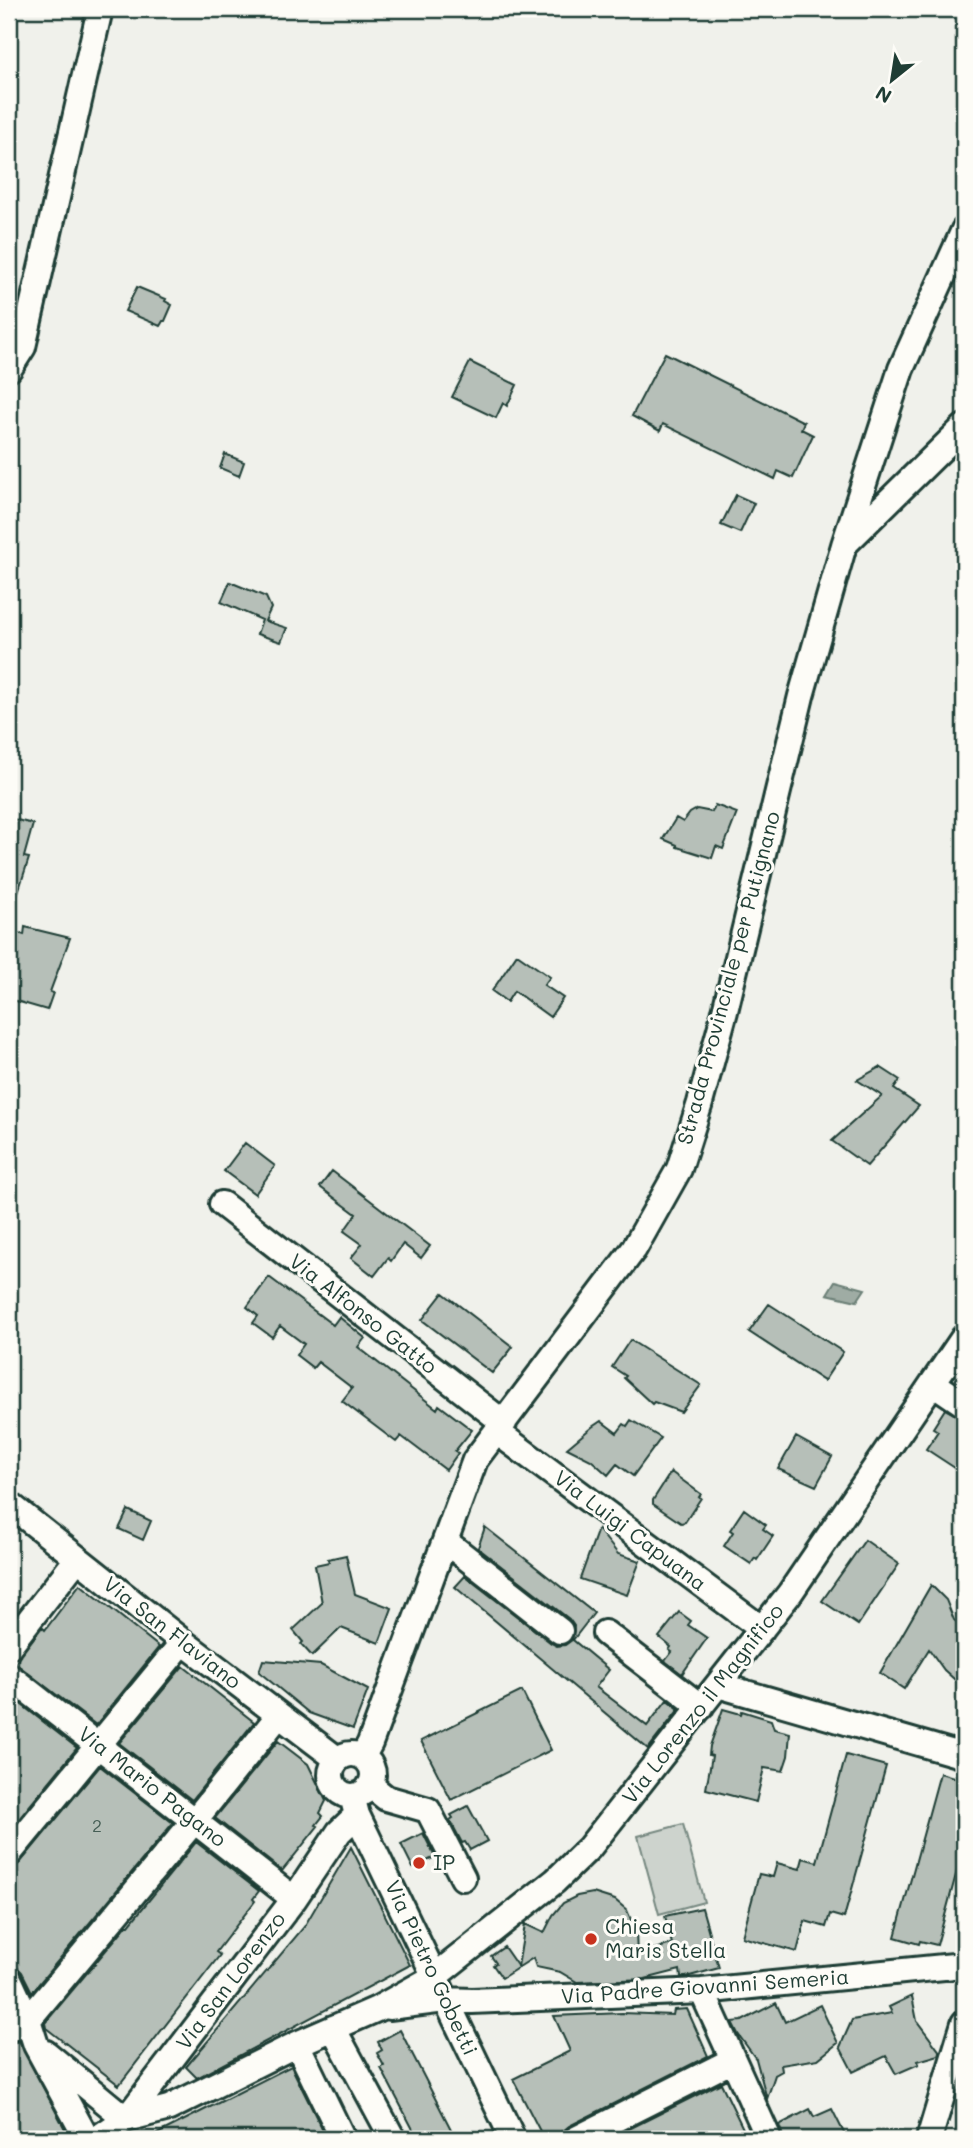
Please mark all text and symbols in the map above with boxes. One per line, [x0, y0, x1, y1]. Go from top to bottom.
north arrow [858, 46, 928, 116]
text: N [871, 81, 896, 110]
street label: Strada Provinciale per Putignano [670, 808, 785, 1147]
street label: Via Alfonso Gatto [284, 1247, 443, 1379]
street label: Via Luigi Capuana [549, 1464, 713, 1596]
street label: Via San Flaviano [98, 1570, 247, 1694]
street label: Via Lorenzo il Magnifico [615, 1597, 789, 1809]
street label: Via Mario Pagano [73, 1719, 233, 1852]
house number: 2 [92, 1813, 102, 1837]
place label: IP [433, 1848, 455, 1875]
marker: IP [411, 1855, 427, 1871]
street label: Via Pietro Gobetti [380, 1875, 485, 2059]
street label: Via San Lorenzo [169, 1906, 290, 2054]
place label: Chiesa Maris Stella [605, 1912, 726, 1963]
marker: Chiesa Maris Stella [583, 1931, 599, 1947]
street label: Via Padre Giovanni Semeria [560, 1962, 850, 2009]

